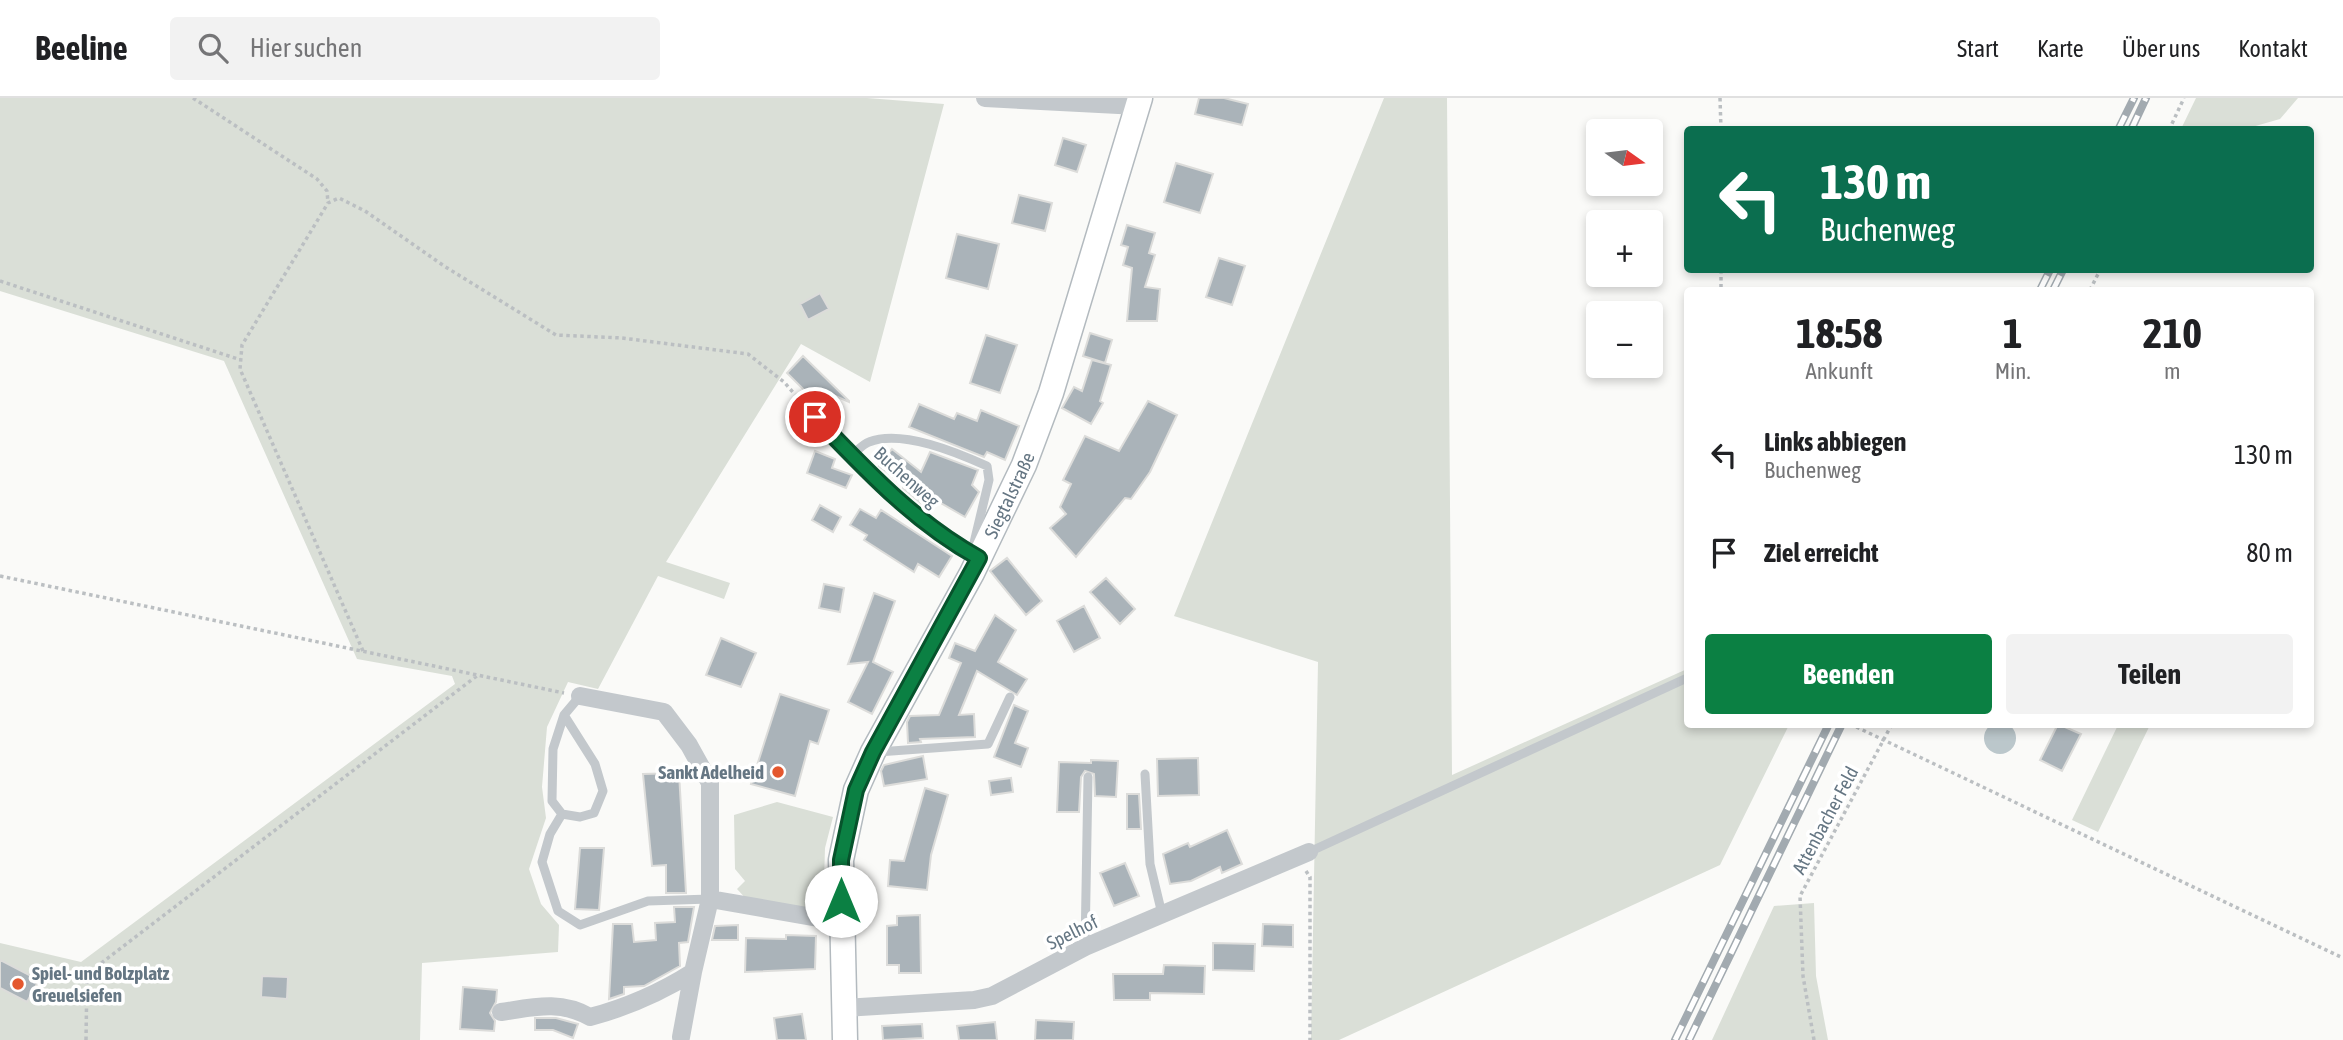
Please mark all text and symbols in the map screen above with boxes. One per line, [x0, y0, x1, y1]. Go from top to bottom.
search box [170, 17, 660, 80]
text: Beeline [35, 29, 128, 67]
icon: search [194, 29, 232, 67]
text: Hier suchen [250, 33, 362, 63]
text: Start [1957, 35, 1999, 62]
text: Karte [2037, 35, 2084, 62]
text: Über uns [2122, 35, 2200, 62]
text: Kontakt [2238, 35, 2308, 62]
north arrow [1586, 119, 1662, 196]
map controls [1586, 119, 1663, 378]
text: 130 m [1820, 153, 1931, 209]
icon: left [1705, 154, 1796, 245]
button: + [1586, 210, 1663, 287]
text: Buchenweg [1820, 211, 1955, 248]
button: − [1586, 301, 1663, 378]
text: 18:58 [1796, 309, 1883, 357]
text: 1 [2003, 309, 2022, 357]
text: 210 [2143, 309, 2202, 357]
text: Ankunft [1805, 358, 1873, 384]
text: Min. [1995, 358, 2031, 384]
text: m [2164, 358, 2181, 384]
pin [785, 387, 845, 447]
icon: arrive [796, 398, 834, 436]
text: Links abbiegen [1764, 427, 1906, 457]
icon: left [1705, 436, 1743, 474]
text: 130 m [2234, 440, 2293, 470]
street label: Buchenweg [870, 442, 945, 513]
street label: Siegtalstraße [979, 449, 1039, 542]
text: Buchenweg [1764, 457, 1861, 483]
icon: arrive [1705, 534, 1743, 572]
text: Ziel erreicht [1764, 538, 1879, 568]
text: 80 m [2246, 538, 2293, 568]
button: Beenden [1705, 634, 1992, 714]
button: Teilen [2006, 634, 2293, 714]
place label: Sankt Adelheid [658, 761, 764, 783]
street label: Attenbacher Feld [1787, 762, 1863, 878]
marker: Sankt Adelheid [770, 764, 786, 780]
position arrow [804, 864, 878, 938]
street label: Spelhof [1043, 910, 1101, 954]
place label: Spiel- und Bolzplatz Greuelsiefen [32, 962, 170, 1006]
marker: Spiel- und Bolzplatz Greuelsiefen [10, 976, 26, 992]

